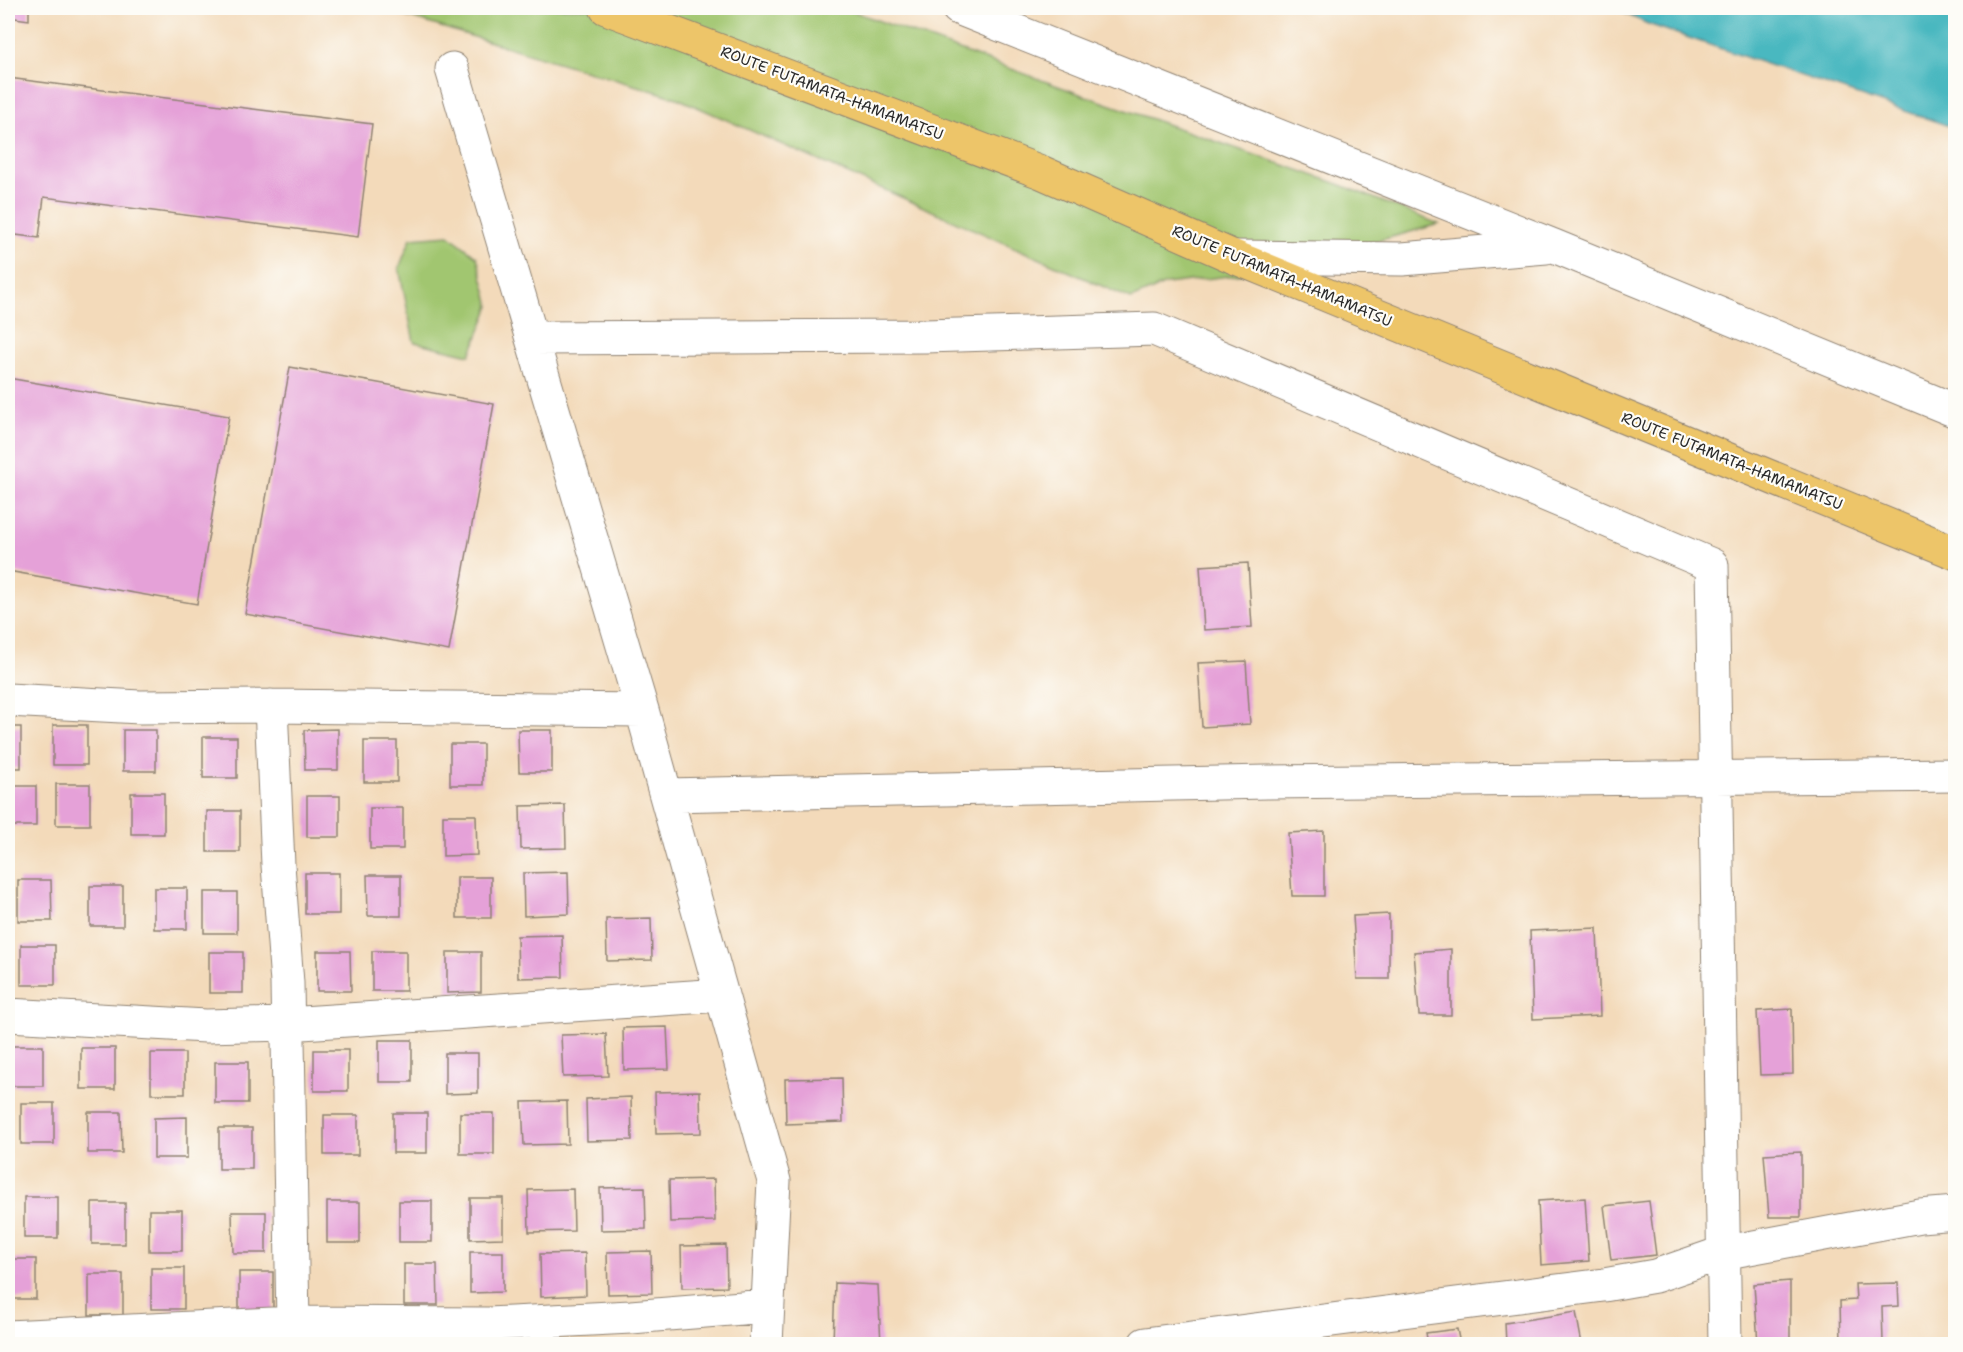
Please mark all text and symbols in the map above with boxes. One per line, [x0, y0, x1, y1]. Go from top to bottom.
street label: ROUTE FUTAMATA-HAMAMATSU [718, 41, 946, 145]
street label: ROUTE FUTAMATA-HAMAMATSU [1169, 220, 1395, 332]
street label: ROUTE FUTAMATA-HAMAMATSU [1618, 407, 1846, 515]

